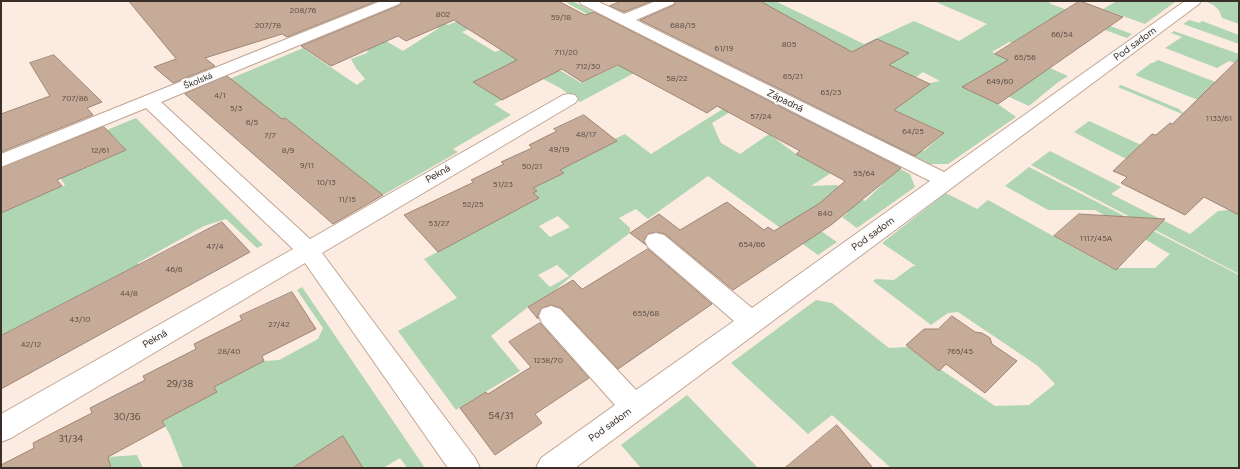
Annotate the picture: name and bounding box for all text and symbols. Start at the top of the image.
house number: 208/76 [290,6,316,16]
house number: 802 [436,10,450,20]
house number: 59/18 [551,13,571,23]
house number: 207/78 [255,21,281,31]
house number: 688/15 [670,21,696,31]
street label: Pod sadom [1111,25,1159,63]
house number: 66/54 [1051,30,1073,40]
house number: 805 [782,40,796,50]
house number: 61/19 [715,44,733,54]
house number: 711/20 [554,48,578,58]
house number: 65/56 [1014,53,1036,63]
house number: 712/30 [576,62,600,72]
street label: Školská [182,70,214,92]
house number: 65/21 [783,72,803,82]
house number: 58/22 [666,74,688,84]
house number: 649/60 [987,77,1013,87]
street label: Západná [765,87,805,115]
house number: 63/23 [821,88,841,98]
house number: 4/1 [214,91,226,101]
house number: 707/86 [62,94,88,104]
house number: 5/3 [230,104,242,114]
house number: 57/24 [750,112,772,122]
house number: 1133/61 [1206,114,1232,124]
house number: 6/5 [246,118,258,128]
house number: 64/25 [902,127,924,137]
house number: 48/17 [576,130,596,140]
house number: 7/7 [264,131,276,141]
house number: 49/19 [549,145,569,155]
house number: 12/61 [91,146,109,156]
house number: 8/9 [282,146,294,156]
house number: 9/11 [300,161,314,171]
street label: Pekná [423,162,453,186]
house number: 50/21 [522,162,542,172]
house number: 55/64 [853,169,875,179]
house number: 10/13 [316,178,336,188]
house number: 51/23 [493,180,513,190]
house number: 11/15 [338,195,356,205]
house number: 52/25 [462,200,484,210]
house number: 840 [817,209,833,219]
street label: Pod sadom [849,215,897,253]
house number: 53/27 [429,219,449,229]
house number: 1117/45A [1080,234,1112,244]
house number: 654/66 [739,240,765,250]
house number: 47/4 [206,242,224,252]
house number: 46/6 [165,265,183,275]
house number: 44/8 [120,289,138,299]
house number: 655/68 [633,309,659,319]
house number: 43/10 [70,315,90,325]
house number: 27/42 [268,320,290,330]
street label: Pekná [140,327,170,351]
house number: 42/12 [21,340,41,350]
house number: 28/40 [218,347,240,357]
house number: 765/45 [947,347,973,357]
house number: 1238/70 [533,356,563,366]
house number: 29/38 [167,378,193,390]
street label: Pod sadom [586,406,634,444]
house number: 54/31 [488,410,514,422]
house number: 30/36 [114,411,140,423]
house number: 31/34 [58,433,84,445]

